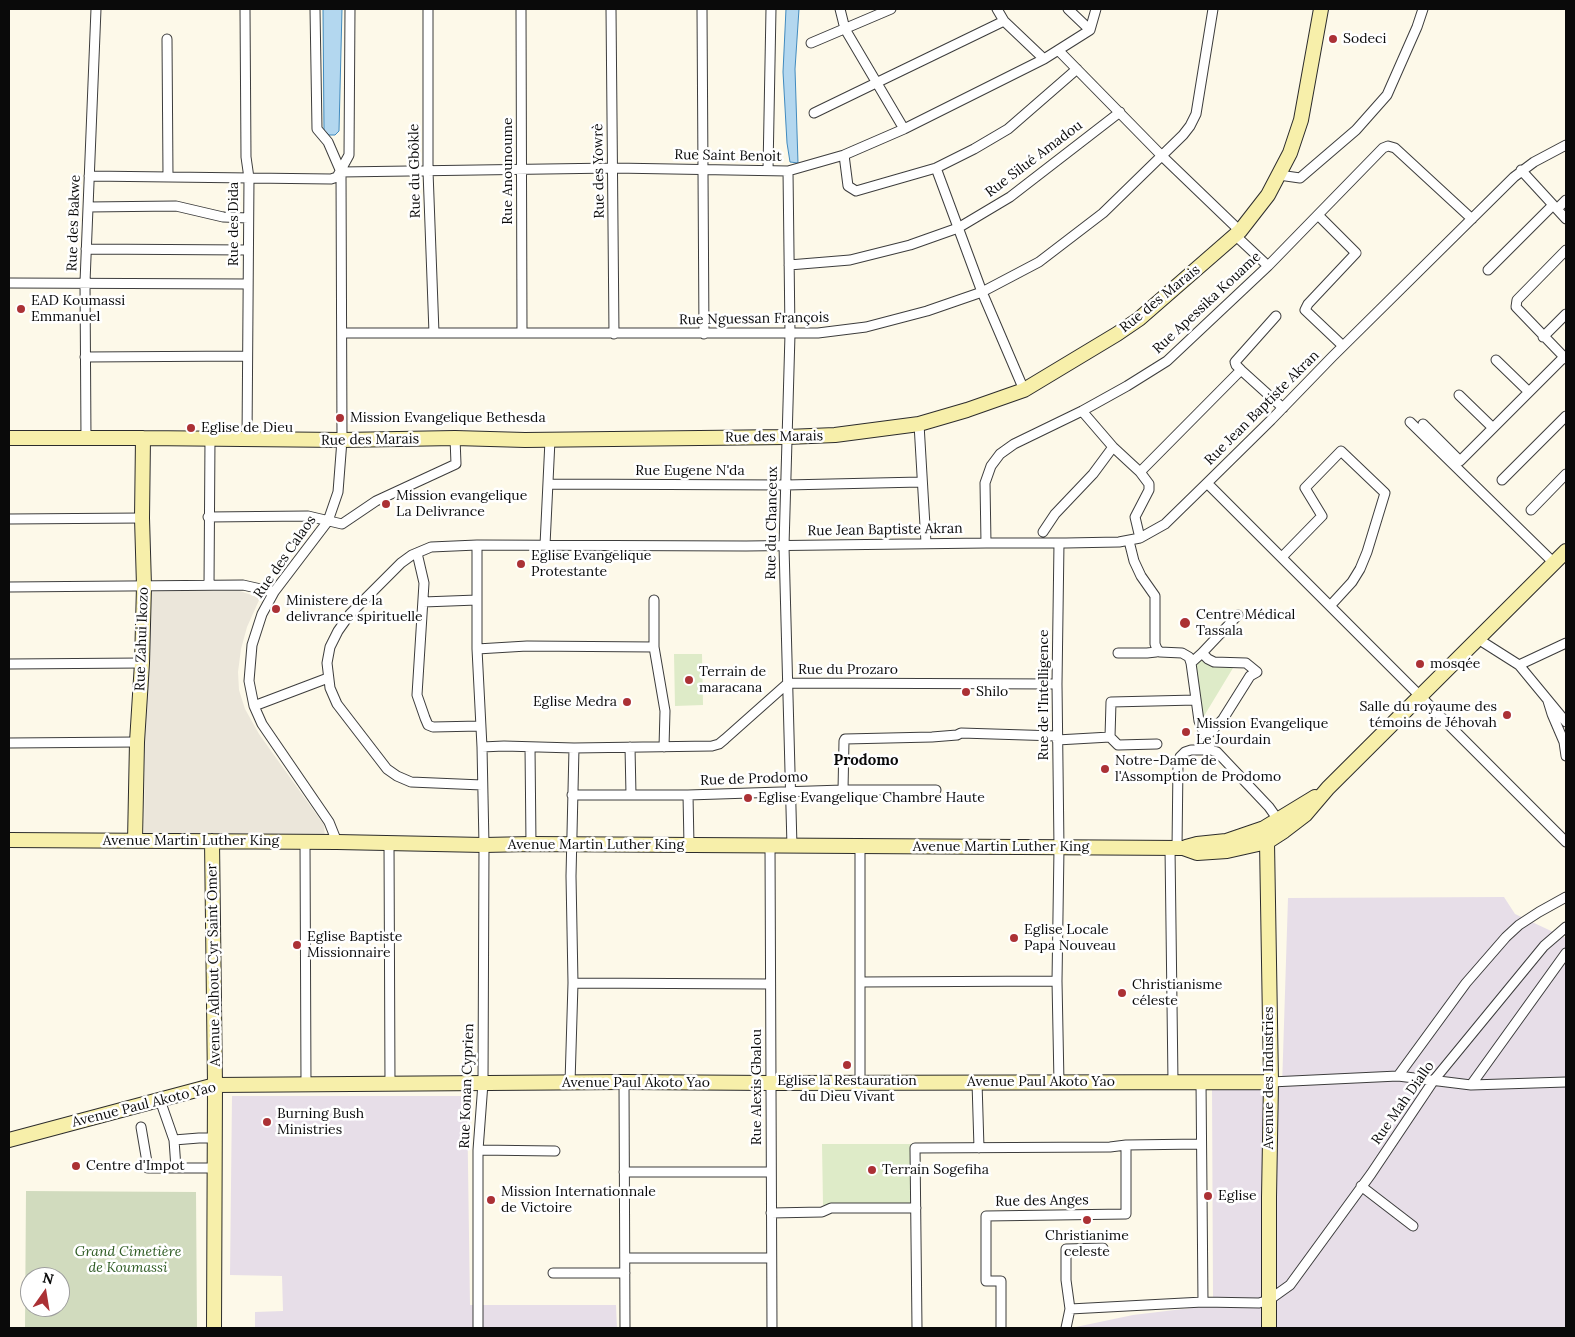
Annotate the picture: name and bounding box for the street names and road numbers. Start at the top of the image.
street label: Rue Anounoume [500,117,516,225]
street label: Rue Silué Amadou [982,117,1086,201]
street label: Rue du Gbôkle [406,123,424,219]
street label: Rue des Yowrè [590,123,608,219]
street label: Rue Saint Benoit [674,147,782,165]
street label: Rue des Bakwe [64,174,84,272]
street label: Rue des Dida [226,182,242,266]
street label: Rue Apessika Kouame [1149,249,1265,357]
street label: Rue des Marais [1117,262,1203,336]
street label: Rue Nguessan François [679,309,829,329]
street label: Rue Jean Baptiste Akran [1201,347,1323,469]
street label: Rue des Marais [725,428,823,446]
street label: Rue des Marais [321,431,419,449]
street label: Rue Eugene N'da [635,463,745,479]
street label: Rue du Chanceux [763,466,781,580]
street label: Rue des Calaos [250,512,320,602]
street label: Rue Jean Baptiste Akran [807,520,963,540]
street label: Rue Zahui Ikozo [132,587,152,691]
street label: Rue de l'Intelligence [1036,629,1052,761]
street label: Rue du Prozaro [798,662,898,678]
street label: Rue de Prodomo [700,769,808,789]
street label: Avenue Martin Luther King [103,833,279,849]
street label: Avenue Martin Luther King [508,837,684,853]
street label: Avenue Martin Luther King [913,839,1089,855]
street label: Avenue Adhout Cyr Saint Omer [204,863,224,1067]
street label: Avenue des Industries [1261,1006,1277,1150]
street label: Rue Konan Cyprien [456,1023,478,1149]
street label: Rue Alexis Gbalou [749,1029,765,1145]
street label: Rue Mah Diallo [1368,1058,1438,1148]
street label: Avenue Paul Akoto Yao [967,1074,1115,1090]
street label: Avenue Paul Akoto Yao [562,1075,710,1091]
street label: Avenue Paul Akoto Yao [70,1079,218,1131]
street label: Rue des Anges [995,1192,1089,1210]

